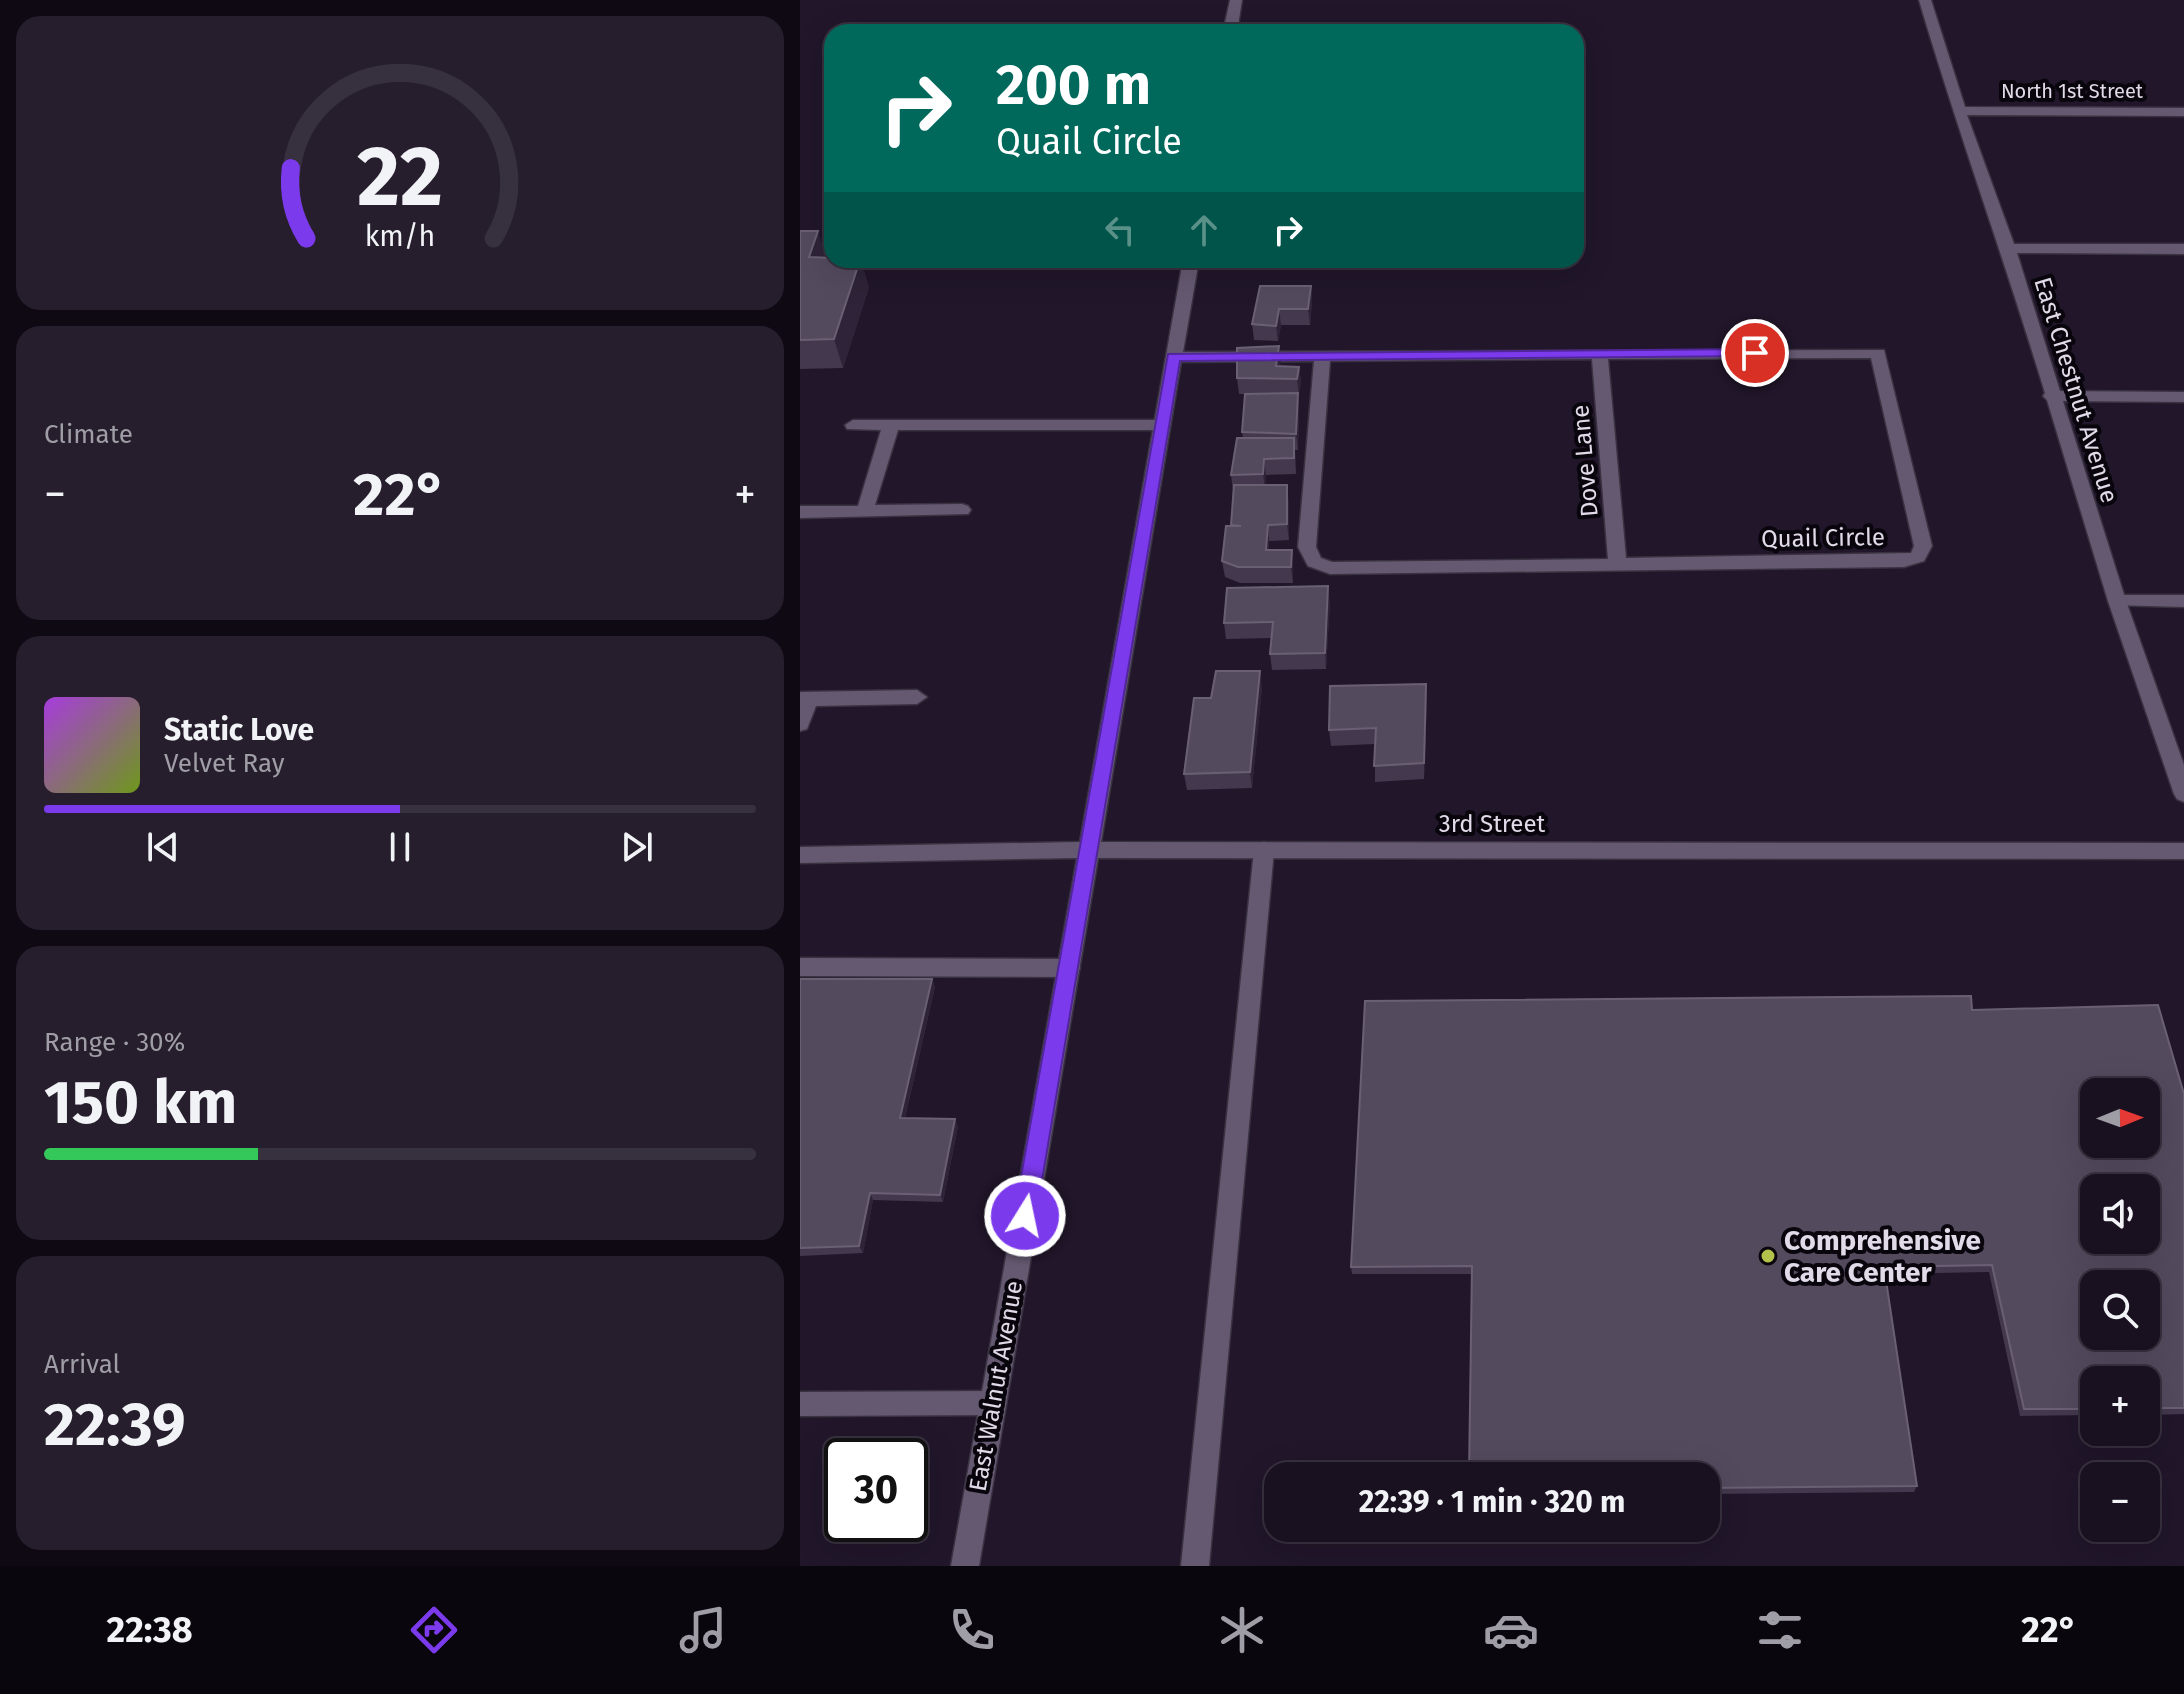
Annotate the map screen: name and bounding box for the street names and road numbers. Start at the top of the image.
street label: North 1st Street [2001,79,2144,103]
street label: East Chestnut Avenue [2028,274,2124,506]
street label: Dove Lane [1566,404,1604,518]
street label: Quail Circle [1761,523,1885,553]
street label: 3rd Street [1439,810,1546,838]
street label: East Walnut Avenue [964,1279,1028,1493]

